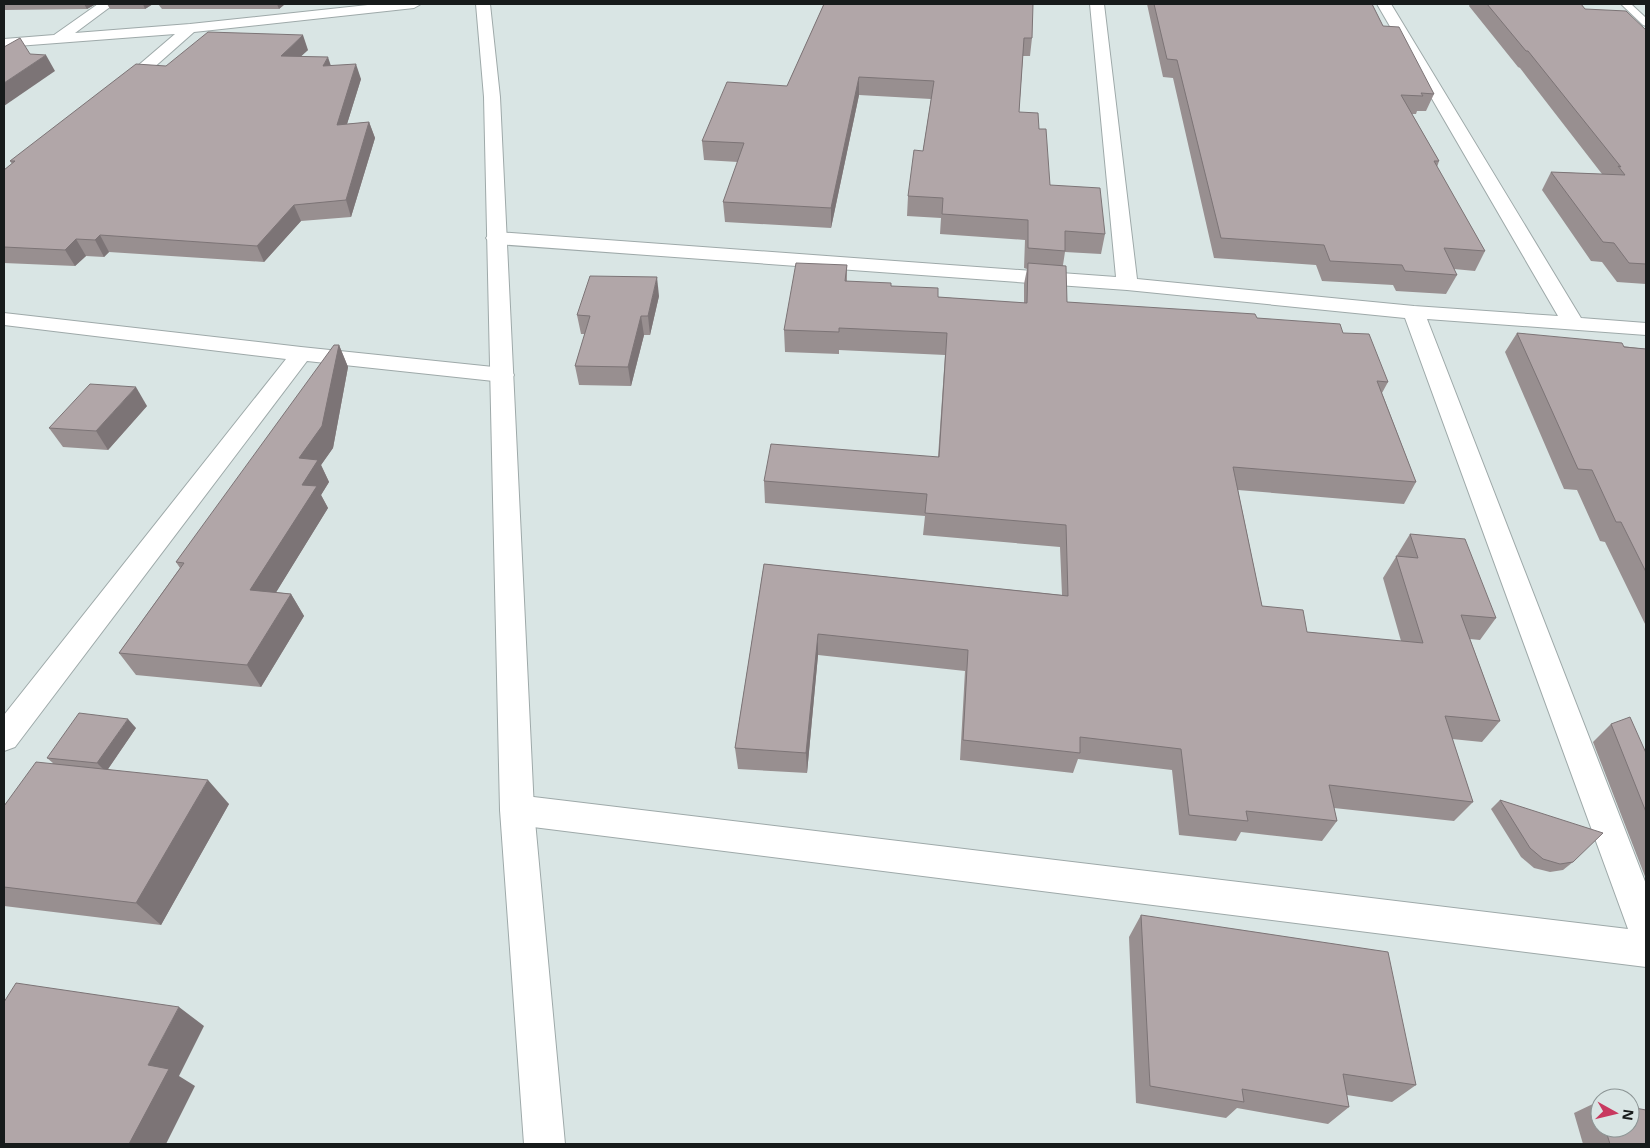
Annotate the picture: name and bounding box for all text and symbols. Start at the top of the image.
north arrow [1590,1088,1640,1138]
text: N [1618,1108,1639,1122]

